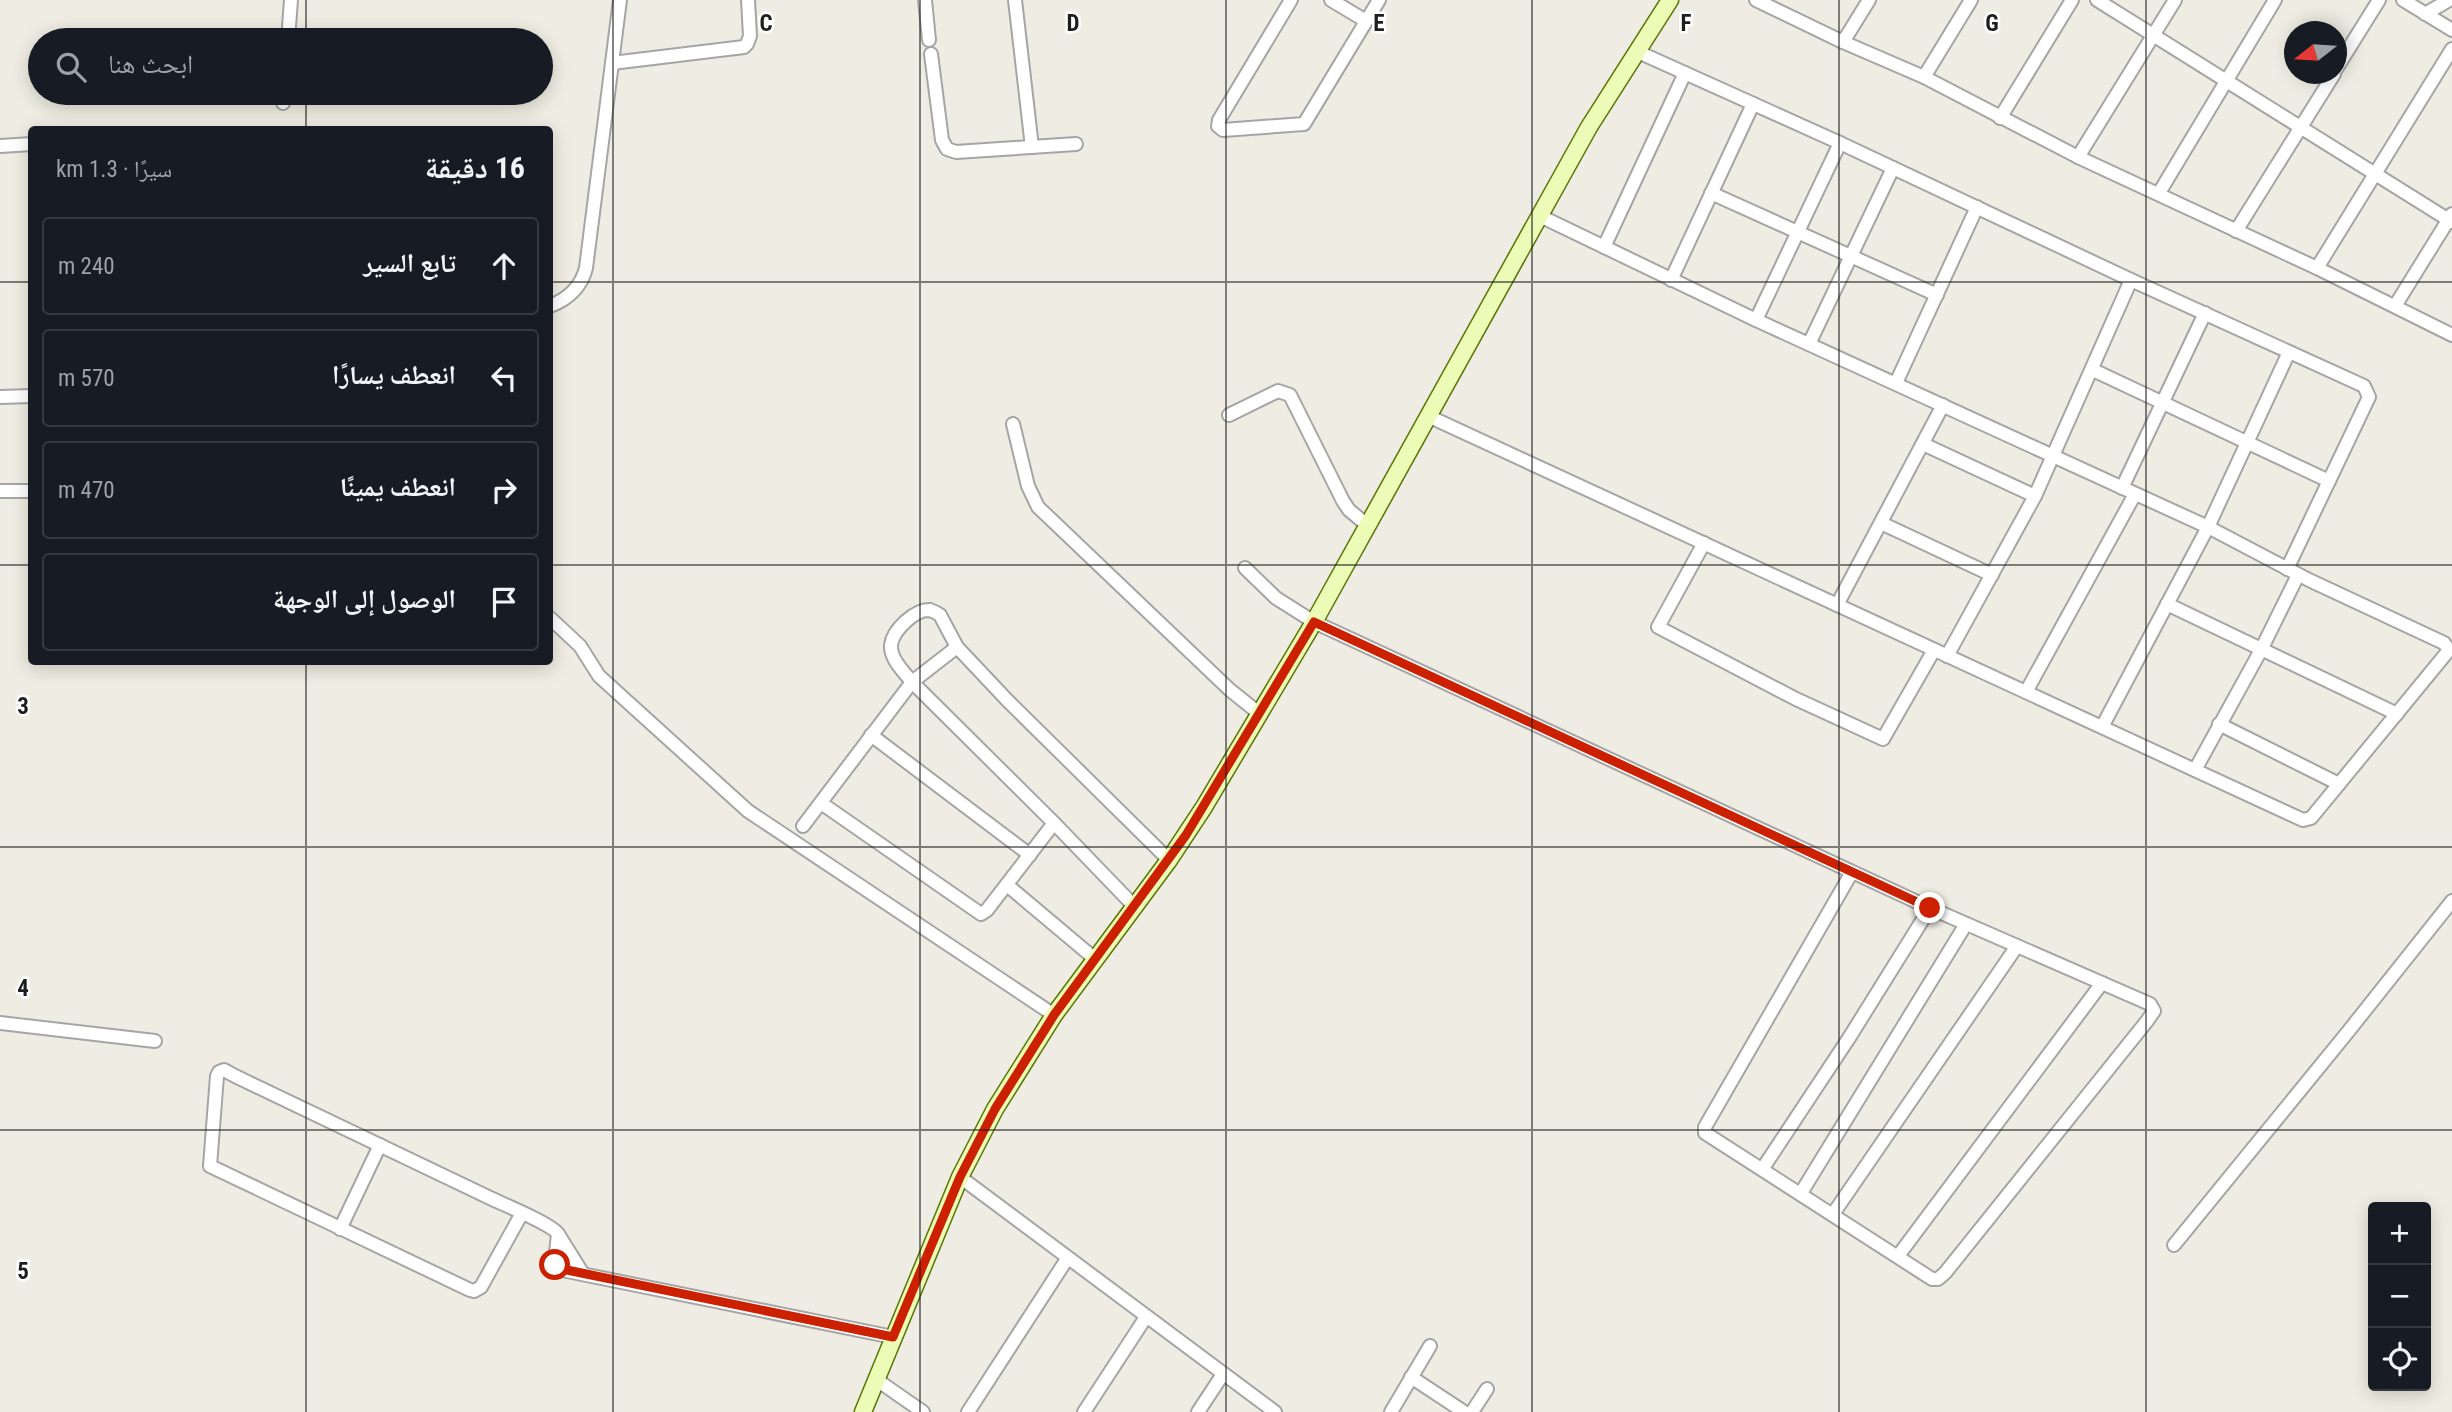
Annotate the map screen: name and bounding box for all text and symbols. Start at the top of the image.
text: C [759,10,773,37]
text: D [1067,10,1080,37]
text: E [1373,10,1385,37]
text: F [1681,10,1692,37]
text: G [1985,10,1999,37]
north arrow [2284,21,2347,84]
search box [28,28,553,105]
icon: search [52,48,90,86]
text: ابحث هنا [108,49,193,79]
text: 16 دقيقة [425,150,525,185]
text: سيرًا · 1.3 km [56,156,172,183]
icon: ahead [485,247,523,285]
text: تابع السير [363,248,456,278]
text: 240 m [58,253,115,280]
icon: left [485,359,523,397]
text: انعطف يسارًا [332,360,456,390]
text: 570 m [58,365,115,392]
icon: right [485,471,523,509]
text: انعطف يمينًا [340,472,456,502]
text: 470 m [58,477,115,504]
icon: arrive [485,583,523,621]
text: الوصول إلى الوجهة [273,584,456,614]
text: 3 [17,693,29,720]
route end [1914,892,1945,923]
text: 4 [17,975,29,1002]
map controls [2368,1202,2431,1391]
button: + [2368,1202,2431,1265]
route start [539,1249,570,1280]
text: 5 [17,1258,29,1285]
button: − [2368,1265,2431,1328]
button: locate [2368,1328,2431,1391]

